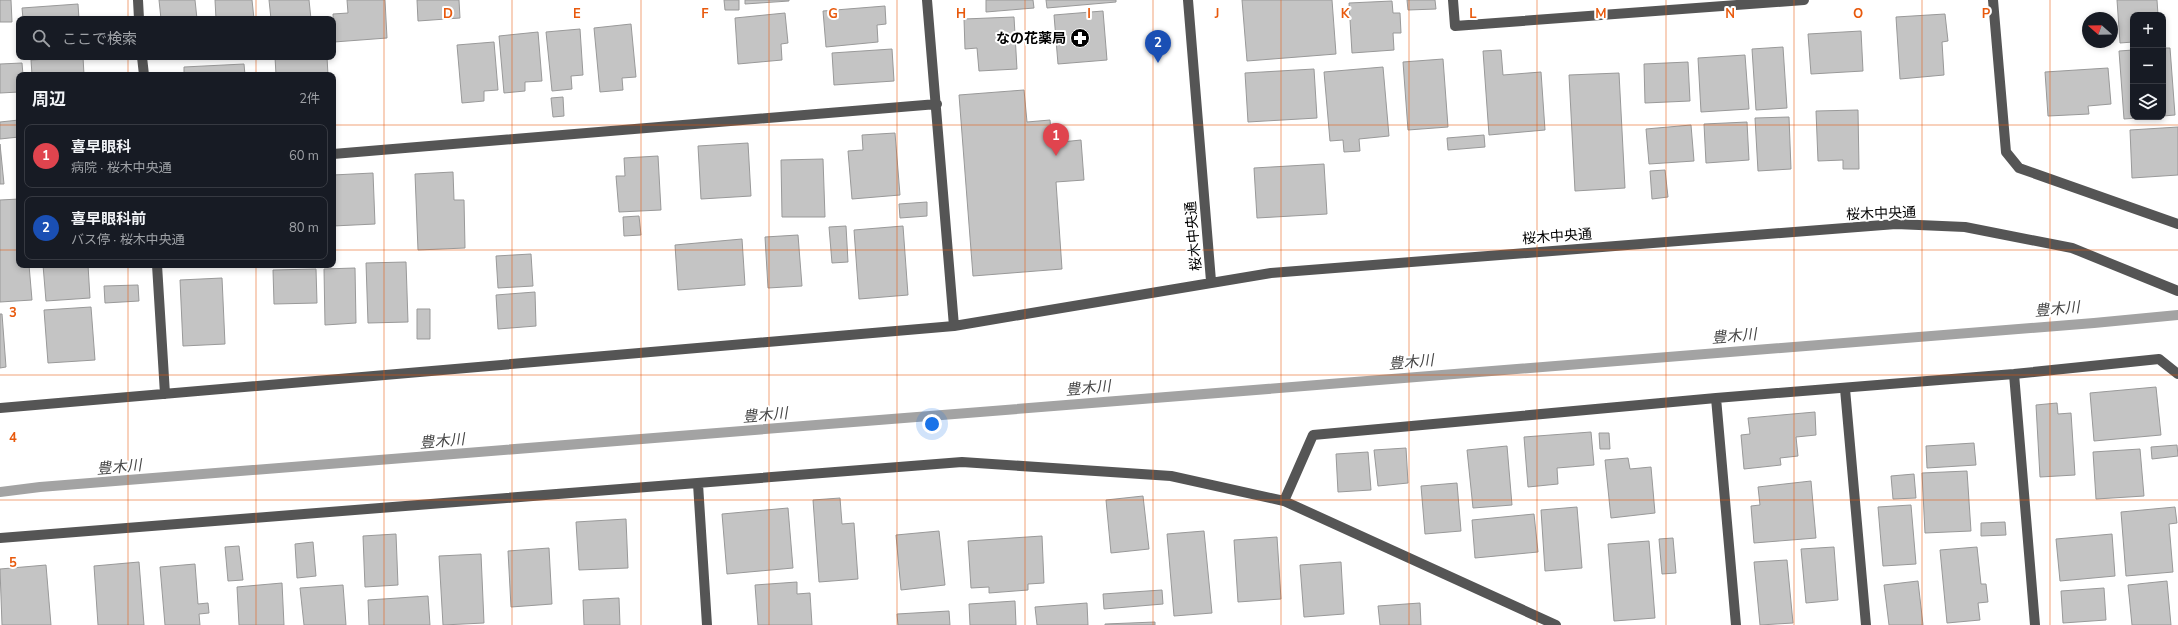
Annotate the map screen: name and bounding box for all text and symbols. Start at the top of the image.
text: D [443,5,453,23]
text: E [573,5,581,23]
text: F [701,5,709,23]
text: G [828,5,838,23]
text: H [956,5,966,23]
text: I [1087,5,1091,23]
text: J [1214,5,1219,23]
text: K [1341,5,1350,23]
text: L [1469,5,1477,23]
text: M [1595,5,1607,23]
text: N [1725,5,1735,23]
text: O [1853,5,1863,23]
text: P [1982,5,1991,23]
north arrow [2082,12,2118,48]
map controls [2130,12,2166,120]
button: + [2130,12,2166,48]
search box [16,16,336,60]
icon: search [30,27,52,49]
pharmacy icon: なの花薬局 [1069,27,1091,49]
text: ここで検索 [62,29,137,49]
place label: なの花薬局 [996,29,1066,48]
pin: 2 [1145,30,1171,63]
button: − [2130,48,2166,84]
button: layers [2130,84,2166,120]
text: 周辺 [32,88,66,111]
text: 2件 [299,90,320,108]
pin: 1 [1043,123,1069,156]
text: 喜早眼科 [71,137,131,157]
text: 1 [42,147,50,165]
text: 60 m [289,147,319,165]
text: 病院 · 桜木中央通 [71,159,172,177]
street label: 桜木中央通 [1181,200,1206,272]
street label: 桜木中央通 [1846,203,1916,224]
text: 喜早眼科前 [71,209,146,229]
text: 2 [42,219,50,237]
text: 80 m [289,219,319,237]
street label: 桜木中央通 [1521,225,1593,248]
text: バス停 · 桜木中央通 [71,231,185,249]
water label: 豊木川 [2034,297,2082,321]
text: 3 [9,304,17,322]
water label: 豊木川 [1711,324,1759,348]
water label: 豊木川 [1388,350,1436,374]
water label: 豊木川 [1065,376,1113,400]
water label: 豊木川 [742,403,790,427]
your location [922,414,942,434]
text: 4 [9,429,17,447]
water label: 豊木川 [419,429,467,453]
water label: 豊木川 [96,455,144,479]
text: 5 [9,554,17,572]

